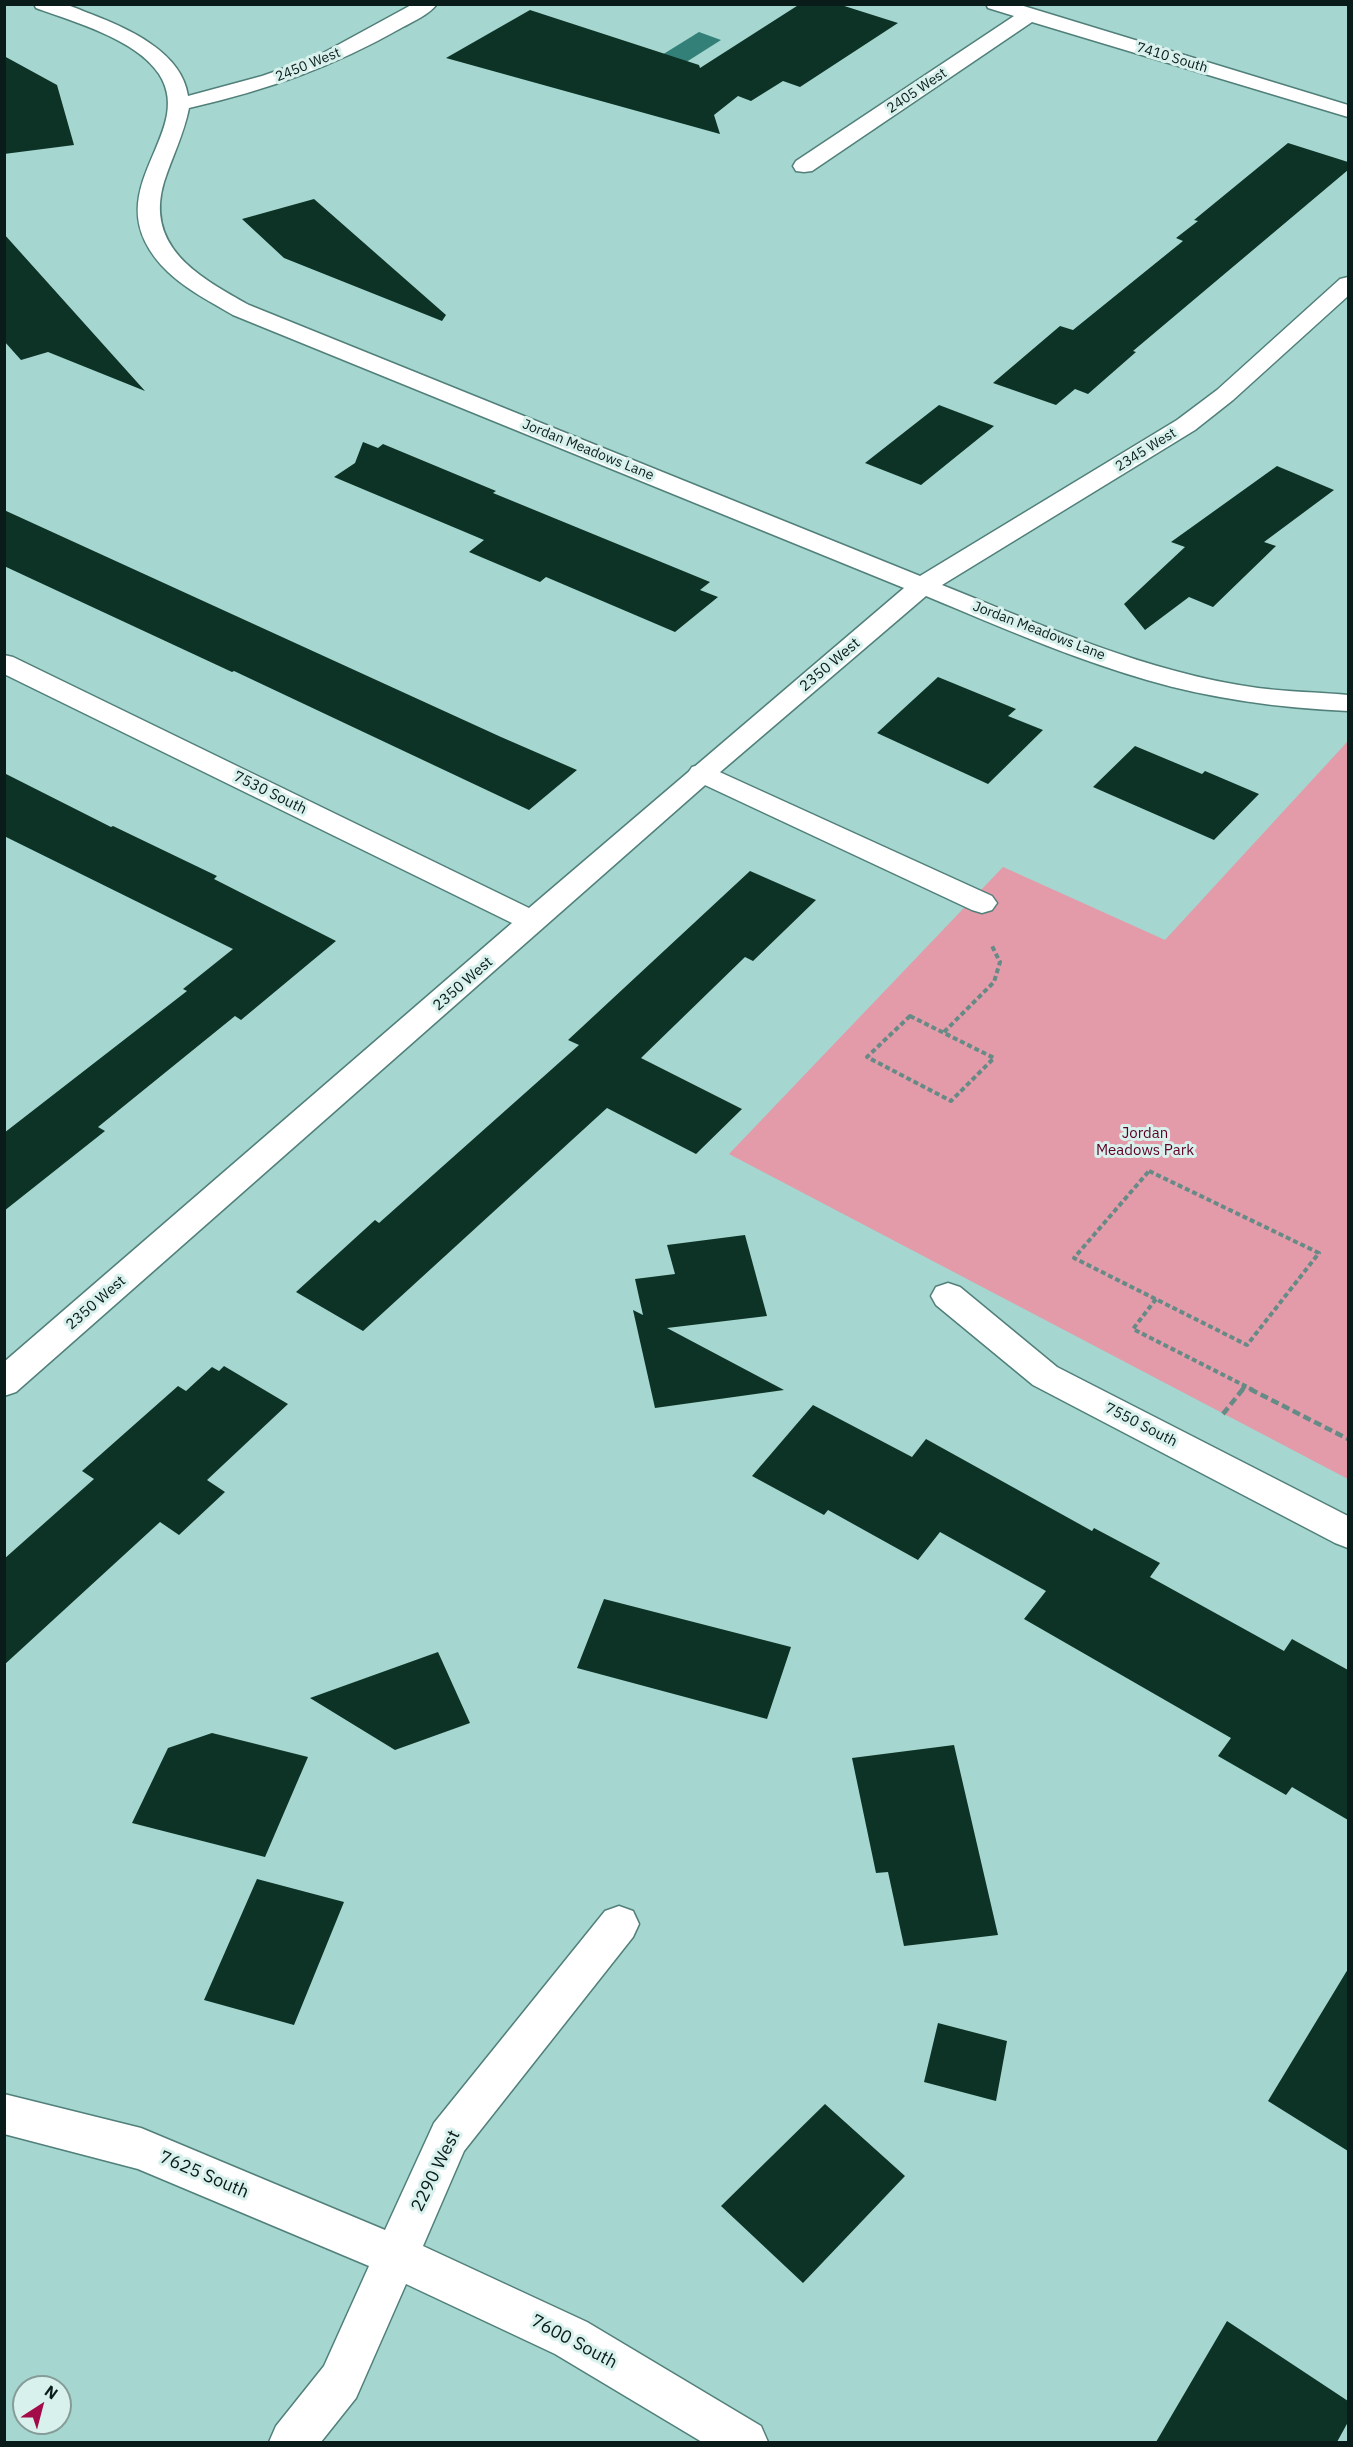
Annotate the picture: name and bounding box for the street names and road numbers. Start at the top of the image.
street label: 7410 South [1134,39,1210,77]
street label: 2450 West [273,44,343,86]
street label: 2405 West [884,65,950,117]
street label: Jordan Meadows Lane [520,416,656,484]
street label: 2345 West [1113,425,1179,475]
street label: Jordan Meadows Lane [971,598,1107,664]
street label: 2350 West [796,635,864,695]
street label: 7530 South [231,768,309,818]
street label: 2350 West [429,953,497,1015]
street label: 2350 West [62,1272,130,1334]
street label: 7550 South [1102,1399,1180,1451]
street label: 2290 West [407,2127,465,2215]
street label: 7625 South [156,2147,252,2203]
street label: 7600 South [527,2310,621,2374]

